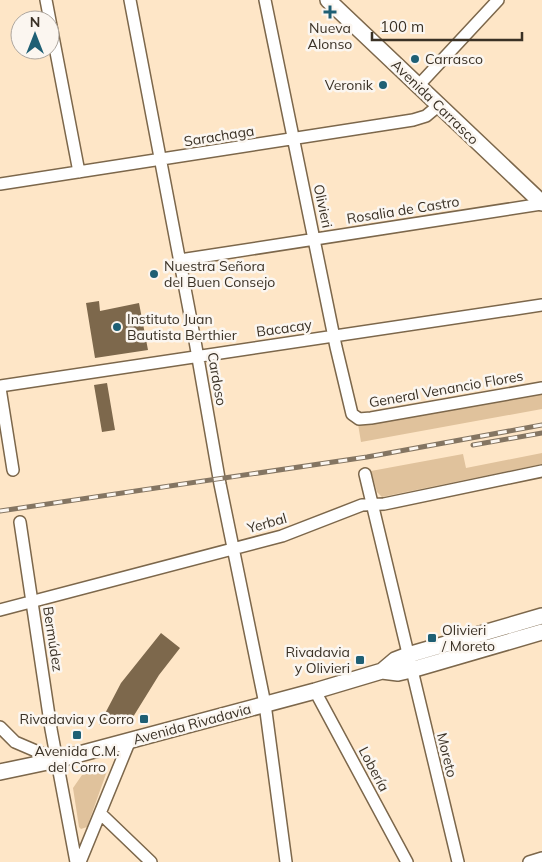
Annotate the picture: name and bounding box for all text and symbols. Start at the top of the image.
marker: Nueva Alonso [324,6,336,18]
north arrow [10,10,60,60]
scale bar [372,10,522,42]
text: N [30,13,40,31]
text: 100 m [380,17,424,36]
place label: Nueva Alonso [308,19,352,53]
place label: Carrasco [425,50,483,68]
marker: Carrasco [409,53,421,65]
street label: Avenida Carrasco [387,56,483,148]
place label: Veronik [325,76,374,94]
marker: Veronik [377,79,389,91]
street label: Sarachaga [183,122,255,150]
street label: Olivieri [310,182,336,230]
street label: Rosalia de Castro [345,192,461,228]
place label: Nuestra Señora del Buen Consejo [164,257,275,291]
marker: Nuestra Señora del Buen Consejo [148,268,160,280]
place label: Instituto Juan Bautista Berthier [127,310,238,344]
street label: Bacacay [255,315,313,341]
marker: Instituto Juan Bautista Berthier [111,321,123,333]
street label: Cardoso [203,351,231,407]
street label: General Venancio Flores [368,367,524,411]
street label: Yerbal [244,509,289,537]
street label: Bermúdez [39,605,67,673]
place label: Olivieri / Moreto [441,621,495,655]
marker: Olivieri / Moreto [426,632,438,644]
place label: Rivadavia y Olivieri [285,643,350,677]
marker: Rivadavia y Olivieri [354,654,366,666]
street label: Avenida Rivadavia [131,700,253,748]
place label: Rivadavia y Corro [20,710,134,728]
marker: Rivadavia y Corro [138,713,150,725]
marker: Avenida C.M. del Corro [71,729,83,741]
street label: Moreto [433,731,461,779]
place label: Avenida C.M. del Corro [35,742,119,776]
street label: Lobería [355,743,393,795]

